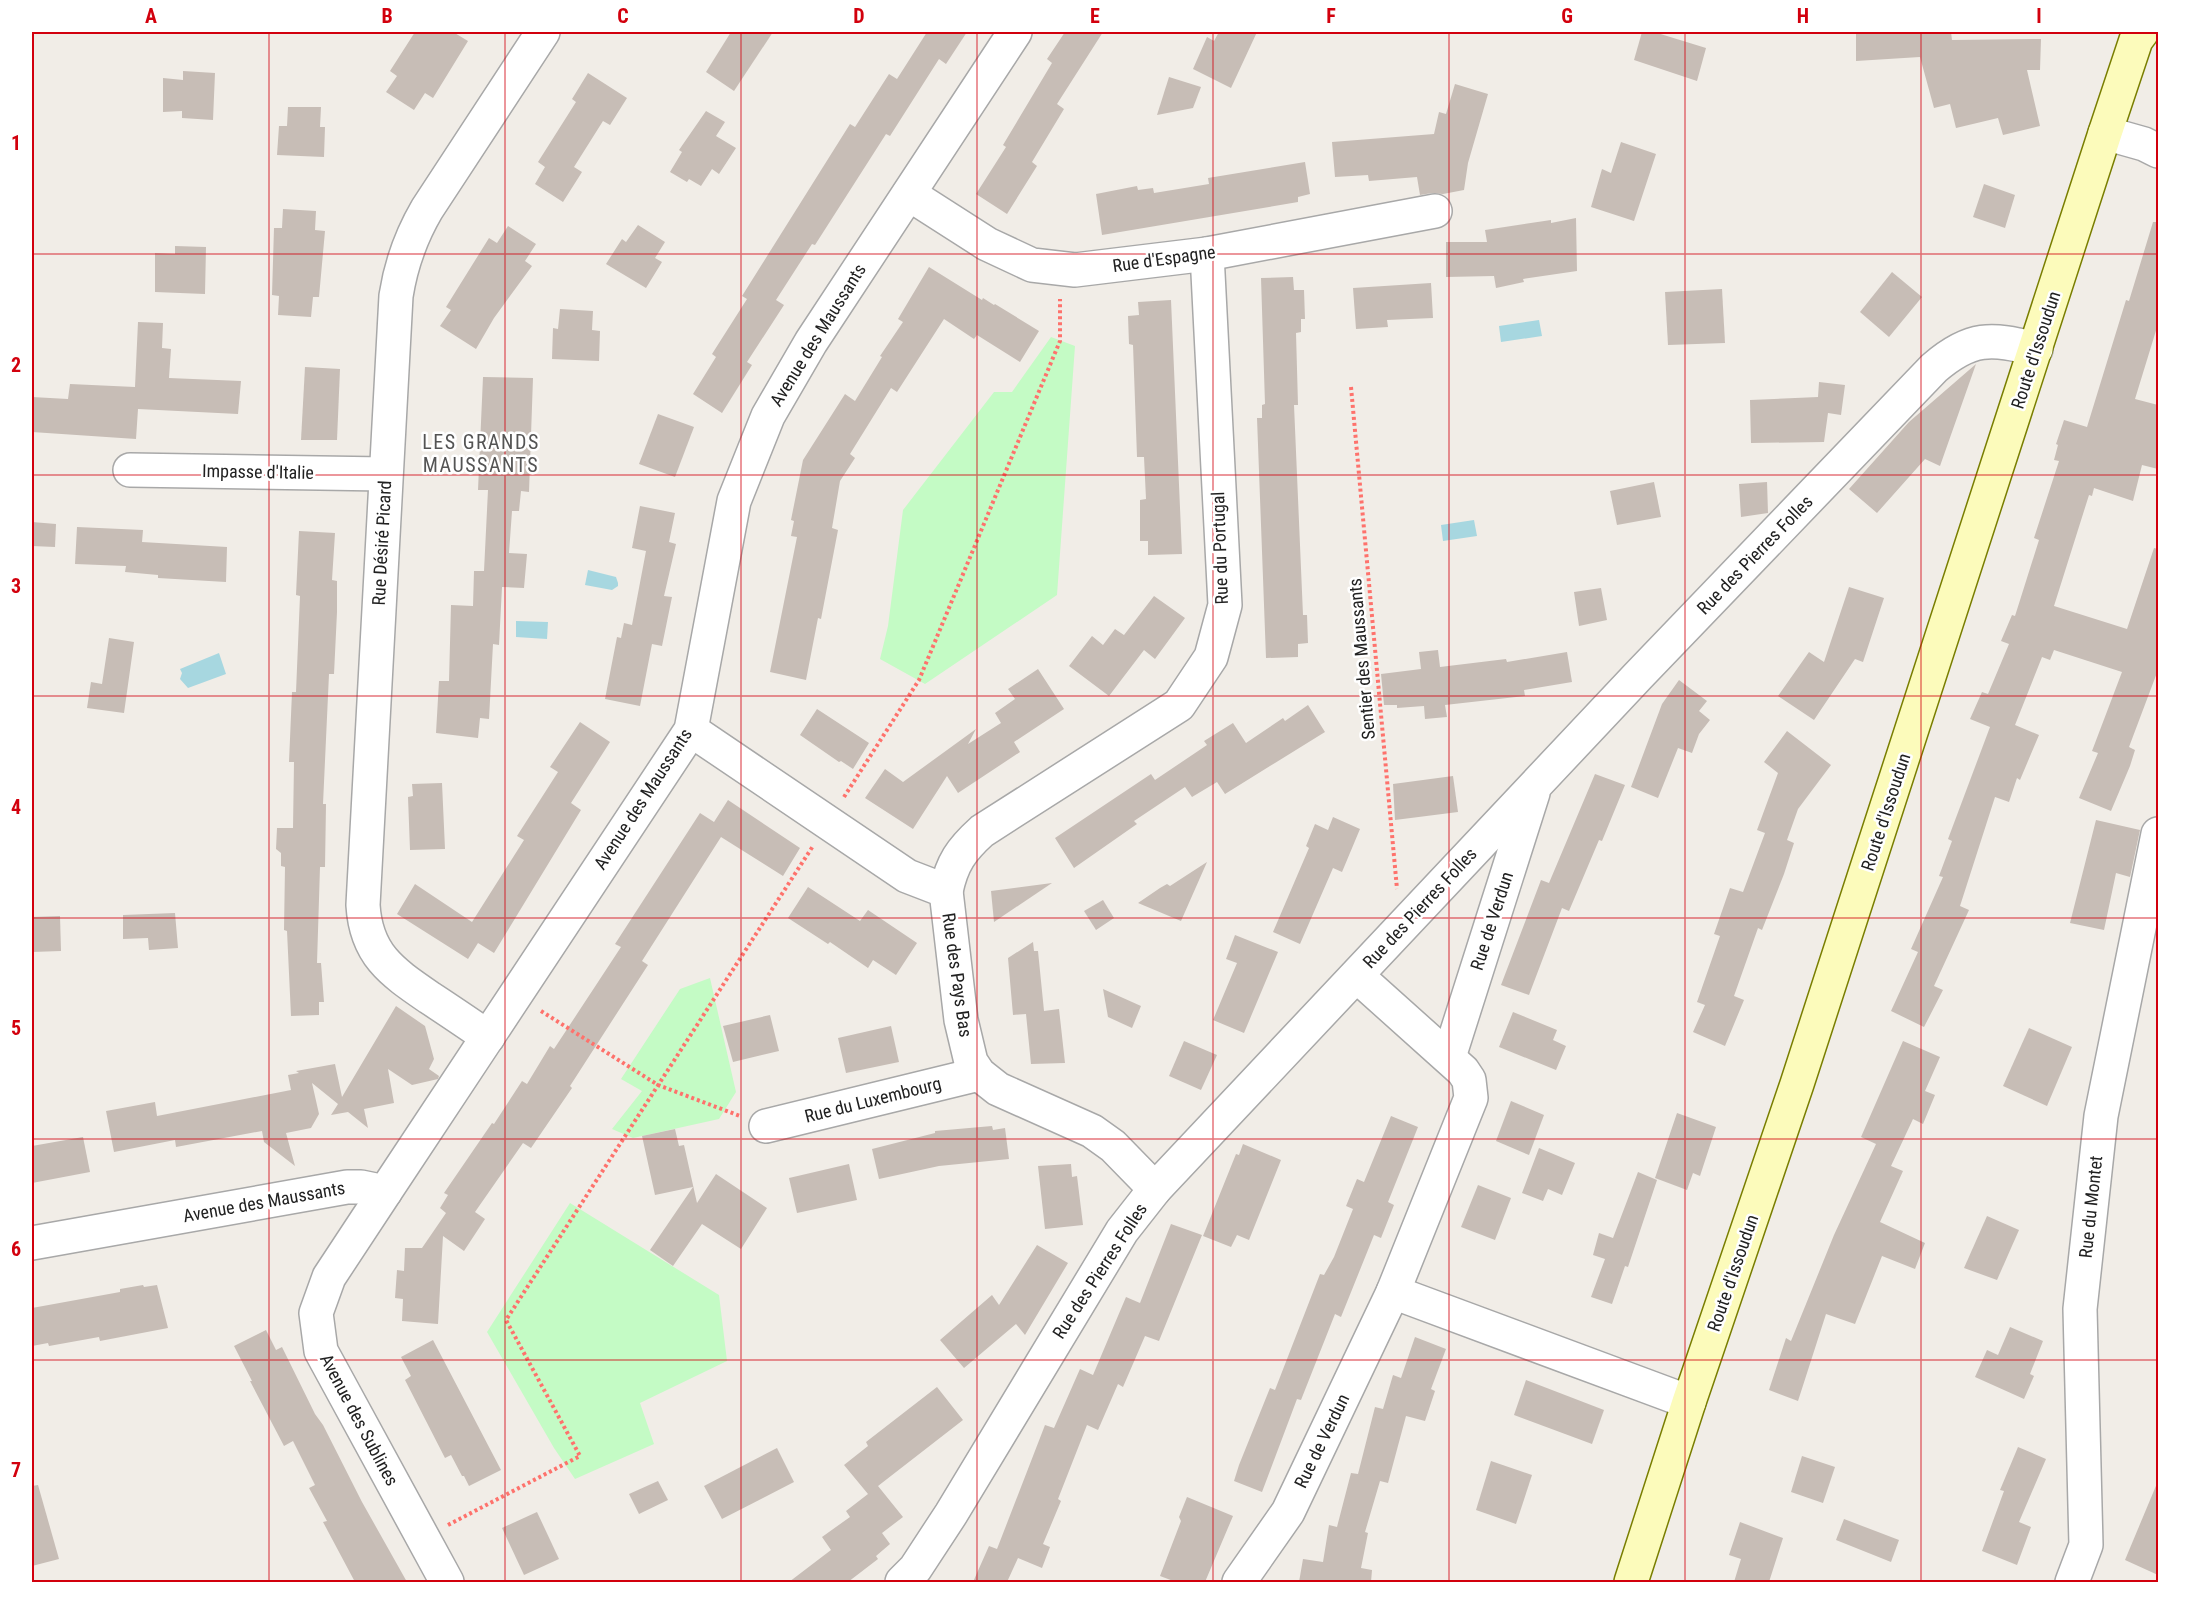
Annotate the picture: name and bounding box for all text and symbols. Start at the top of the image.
text: A [145,4,157,28]
text: B [381,4,393,28]
text: C [617,4,629,28]
text: D [853,4,865,28]
text: E [1090,4,1100,28]
text: F [1326,4,1336,28]
text: G [1561,4,1573,28]
text: H [1797,4,1809,28]
text: I [2036,4,2042,28]
text: 1 [11,131,21,155]
street label: Rue d'Espagne [1111,241,1217,276]
street label: Avenue des Maussants [765,260,870,410]
street label: Route d'Issoudun [2007,288,2064,411]
text: 2 [11,353,21,377]
district label: LES GRANDS MAUSSANTS [422,430,540,477]
street label: Impasse d'Italie [202,460,314,483]
street label: Rue Désiré Picard [368,480,395,606]
street label: Rue du Portugal [1207,491,1232,605]
street label: Rue des Pierres Folles [1693,491,1817,618]
text: 3 [11,574,21,598]
street label: Sentier des Maussants [1344,577,1379,741]
street label: Avenue des Maussants [589,724,696,873]
street label: Route d'Issoudun [1857,750,1914,873]
text: 4 [11,795,21,819]
street label: Rue des Pierres Folles [1358,843,1481,972]
street label: Rue de Verdun [1466,869,1517,973]
street label: Rue des Pays Bas [938,911,977,1038]
text: 5 [11,1016,21,1040]
street label: Rue du Luxembourg [802,1072,943,1127]
street label: Rue du Montet [2075,1155,2106,1259]
street label: Avenue des Maussants [181,1177,346,1226]
street label: Rue des Pierres Folles [1048,1199,1151,1342]
street label: Route d'Issoudun [1703,1212,1762,1334]
text: 6 [11,1237,21,1261]
street label: Avenue des Sublines [316,1350,403,1489]
street label: Rue de Verdun [1290,1390,1353,1491]
text: 7 [11,1458,21,1482]

